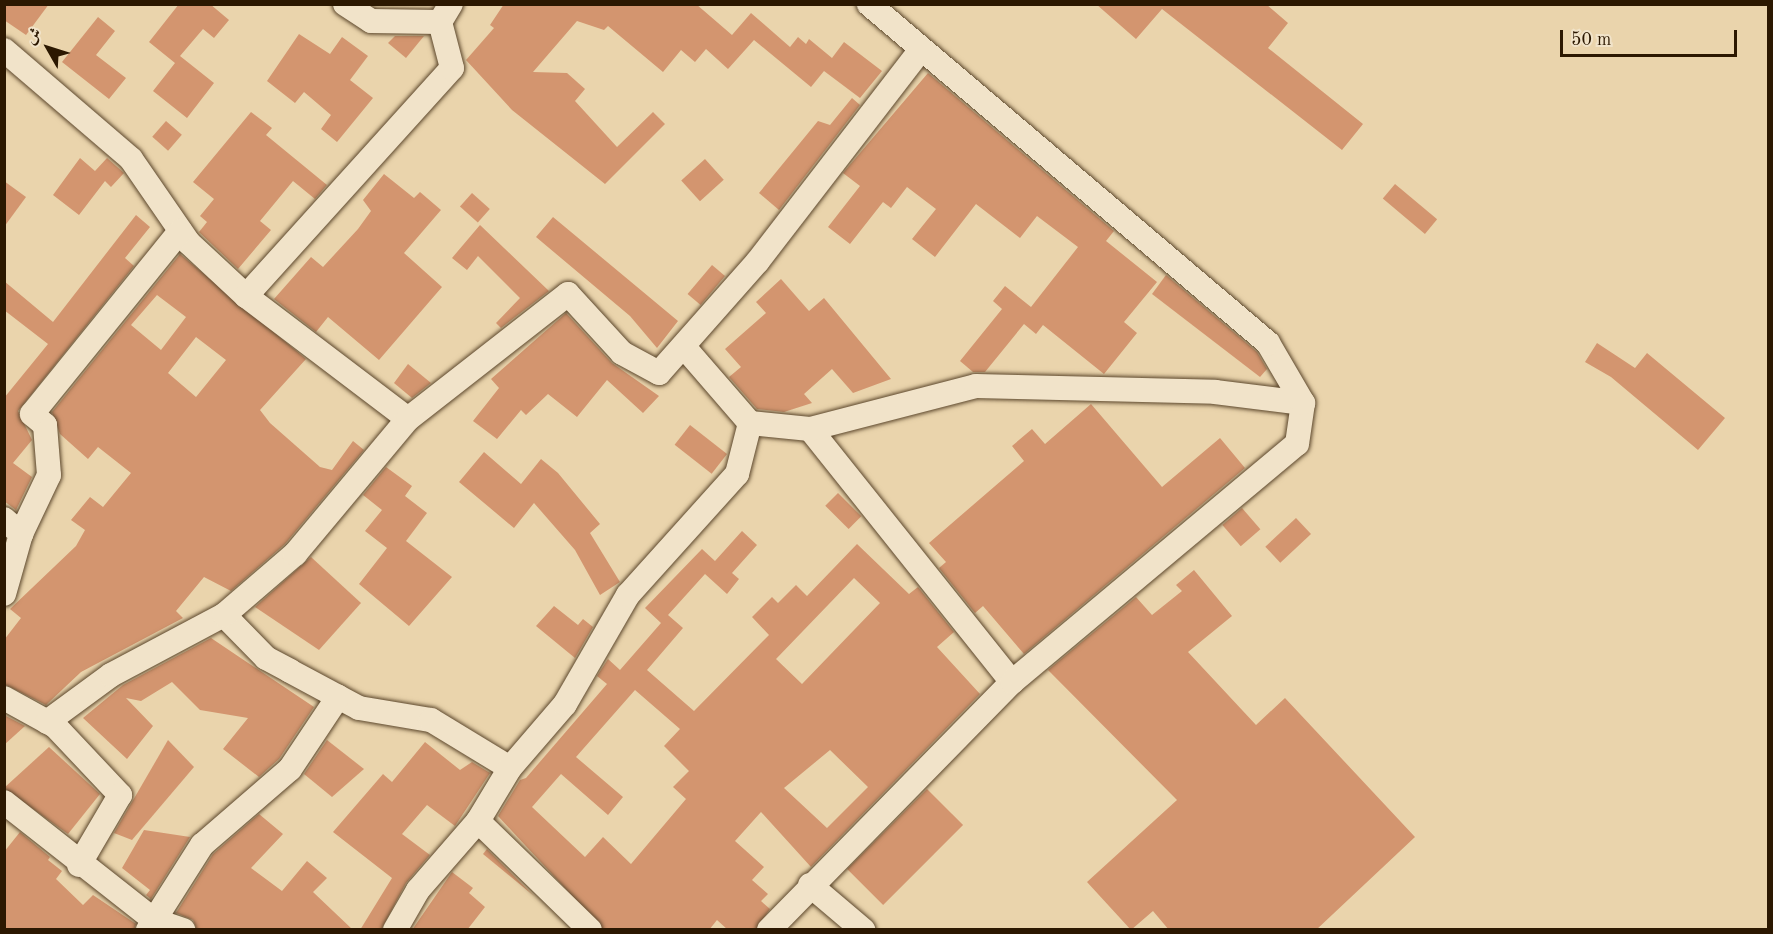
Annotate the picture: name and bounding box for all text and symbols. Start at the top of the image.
north arrow [18,18,78,78]
scale bar [1563,18,1740,56]
text: ش [23,25,45,48]
text: 50 m [1571,31,1611,49]

